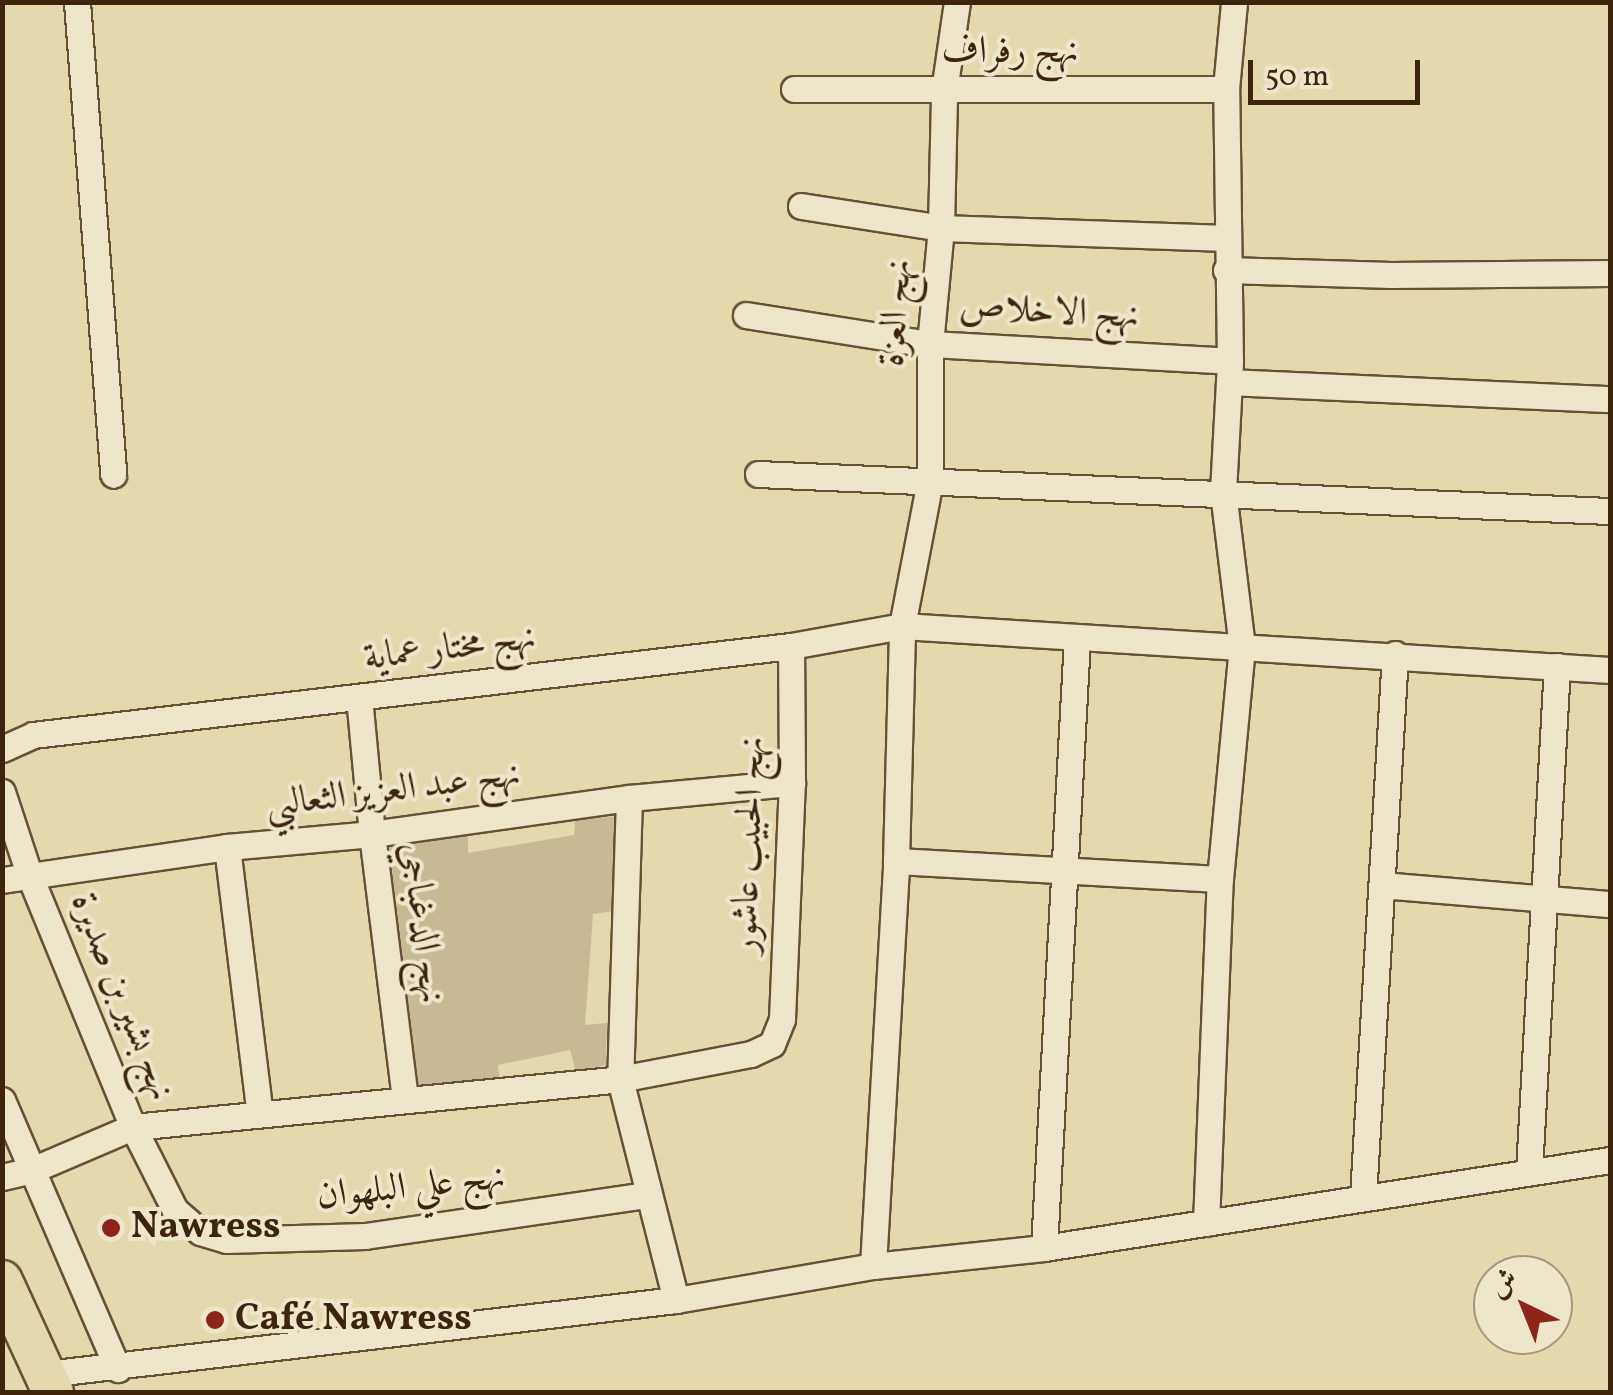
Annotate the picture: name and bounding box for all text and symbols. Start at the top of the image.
street label: نهج رفراف [941,30,1079,76]
scale bar [1253,40,1426,102]
text: 50 m [1265,56,1329,98]
street label: نهج العزة [870,258,924,368]
street label: نهج الاخلاص [958,286,1140,340]
street label: نهج مختار عماية [361,616,539,682]
street label: نهج الحبيب عاشور [723,736,777,954]
street label: نهج عبد العزيز الثعالبي [263,753,523,829]
street label: نهج الدغباجي [389,840,453,1006]
street label: نهج بشير بن صديرة [59,886,183,1108]
street label: نهج علي البلهوان [314,1155,508,1221]
place label: Nawress [131,1205,281,1251]
marker: Nawress [100,1217,122,1239]
north arrow [1473,1255,1573,1355]
text: ش [1480,1260,1527,1308]
place label: Café Nawress [235,1297,472,1343]
marker: Café Nawress [204,1309,226,1331]

